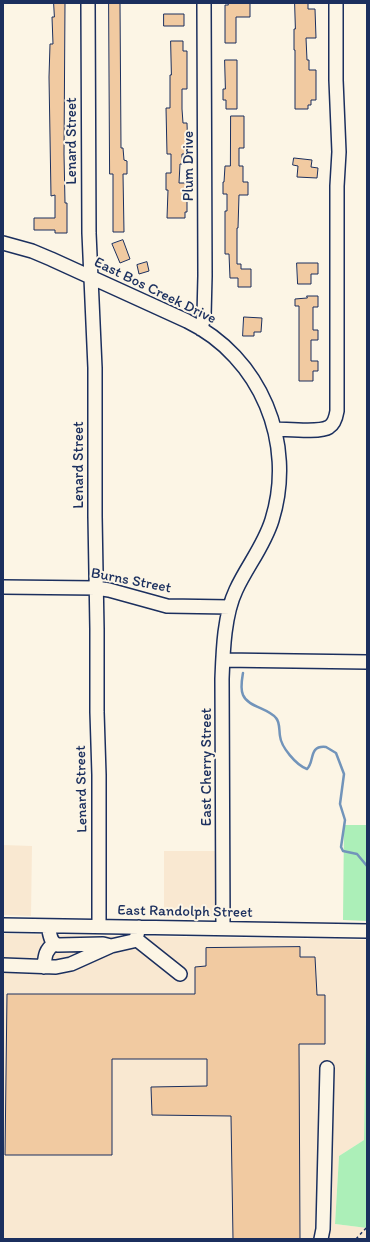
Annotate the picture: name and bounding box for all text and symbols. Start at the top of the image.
street label: Lenard Street [63,97,81,185]
street label: Plum Drive [180,131,198,201]
street label: East Bos Creek Drive [91,254,219,328]
street label: Lenard Street [70,421,88,509]
street label: Burns Street [89,564,173,598]
street label: East Cherry Street [198,708,216,826]
street label: Lenard Street [72,745,92,833]
street label: East Randolph Street [117,902,253,922]

